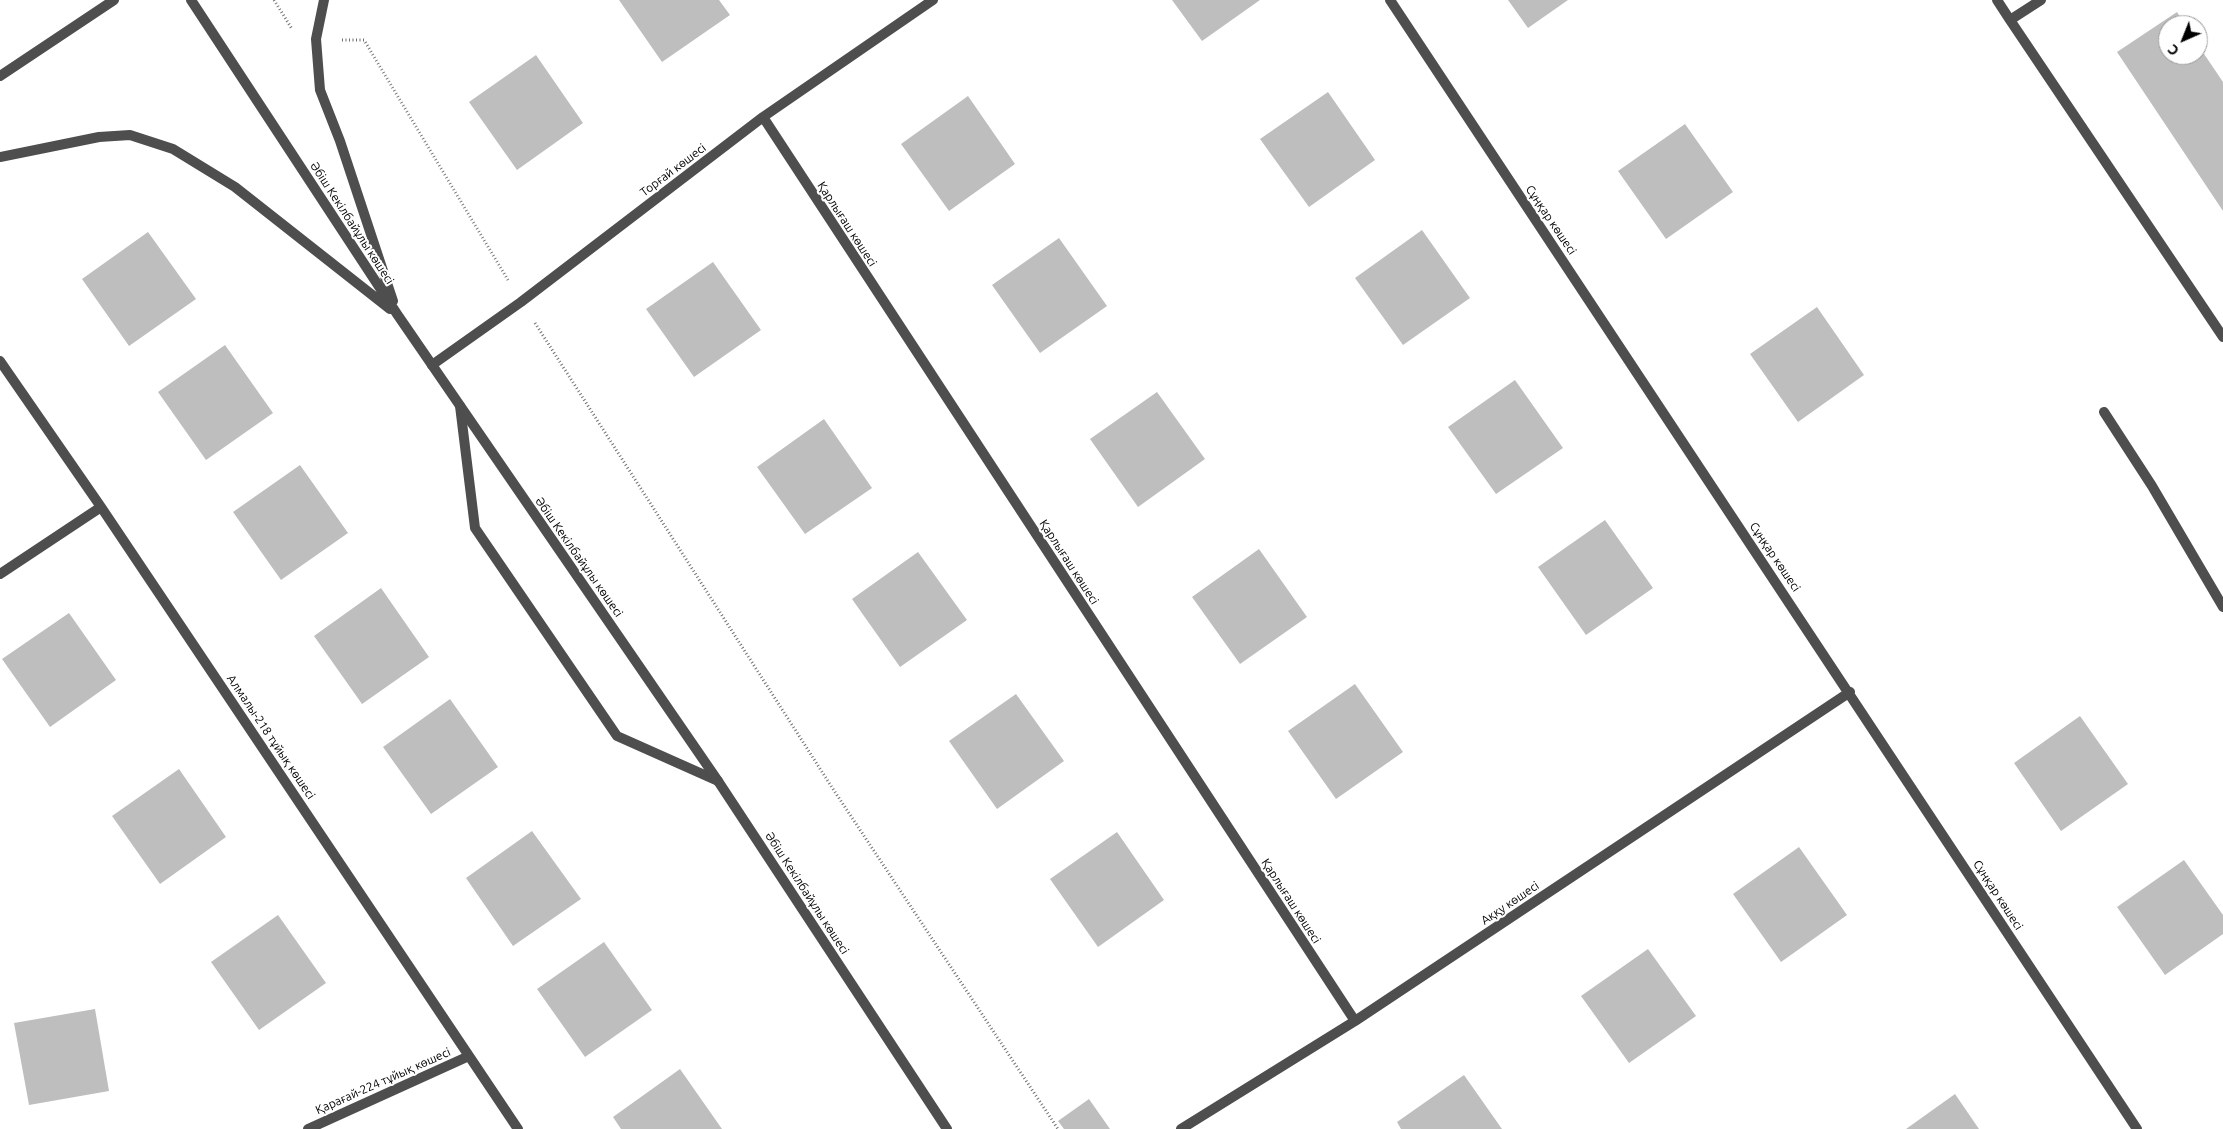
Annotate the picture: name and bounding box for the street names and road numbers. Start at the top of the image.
street label: Торғай көшесі [637,141,709,199]
street label: Әбіш Кекілбайұлы көшесі [307,159,397,287]
street label: Қарлығаш көшесі [814,179,880,269]
street label: Сұңқар көшесі [1523,183,1579,257]
street label: Әбіш Кекілбайұлы көшесі [532,494,626,620]
street label: Қарлығаш көшесі [1036,517,1102,607]
street label: Сұңқар көшесі [1747,520,1803,594]
street label: Алмалы-218 тұйық көшесі [224,672,318,802]
street label: Әбіш Кекілбайұлы көшесі [762,829,852,957]
street label: Қарлығаш көшесі [1258,856,1324,946]
street label: Сұңқар көшесі [1970,857,2026,933]
street label: Аққу көшесі [1478,878,1542,928]
street label: Қарағай-224 тұйық көшесі [313,1045,453,1117]

